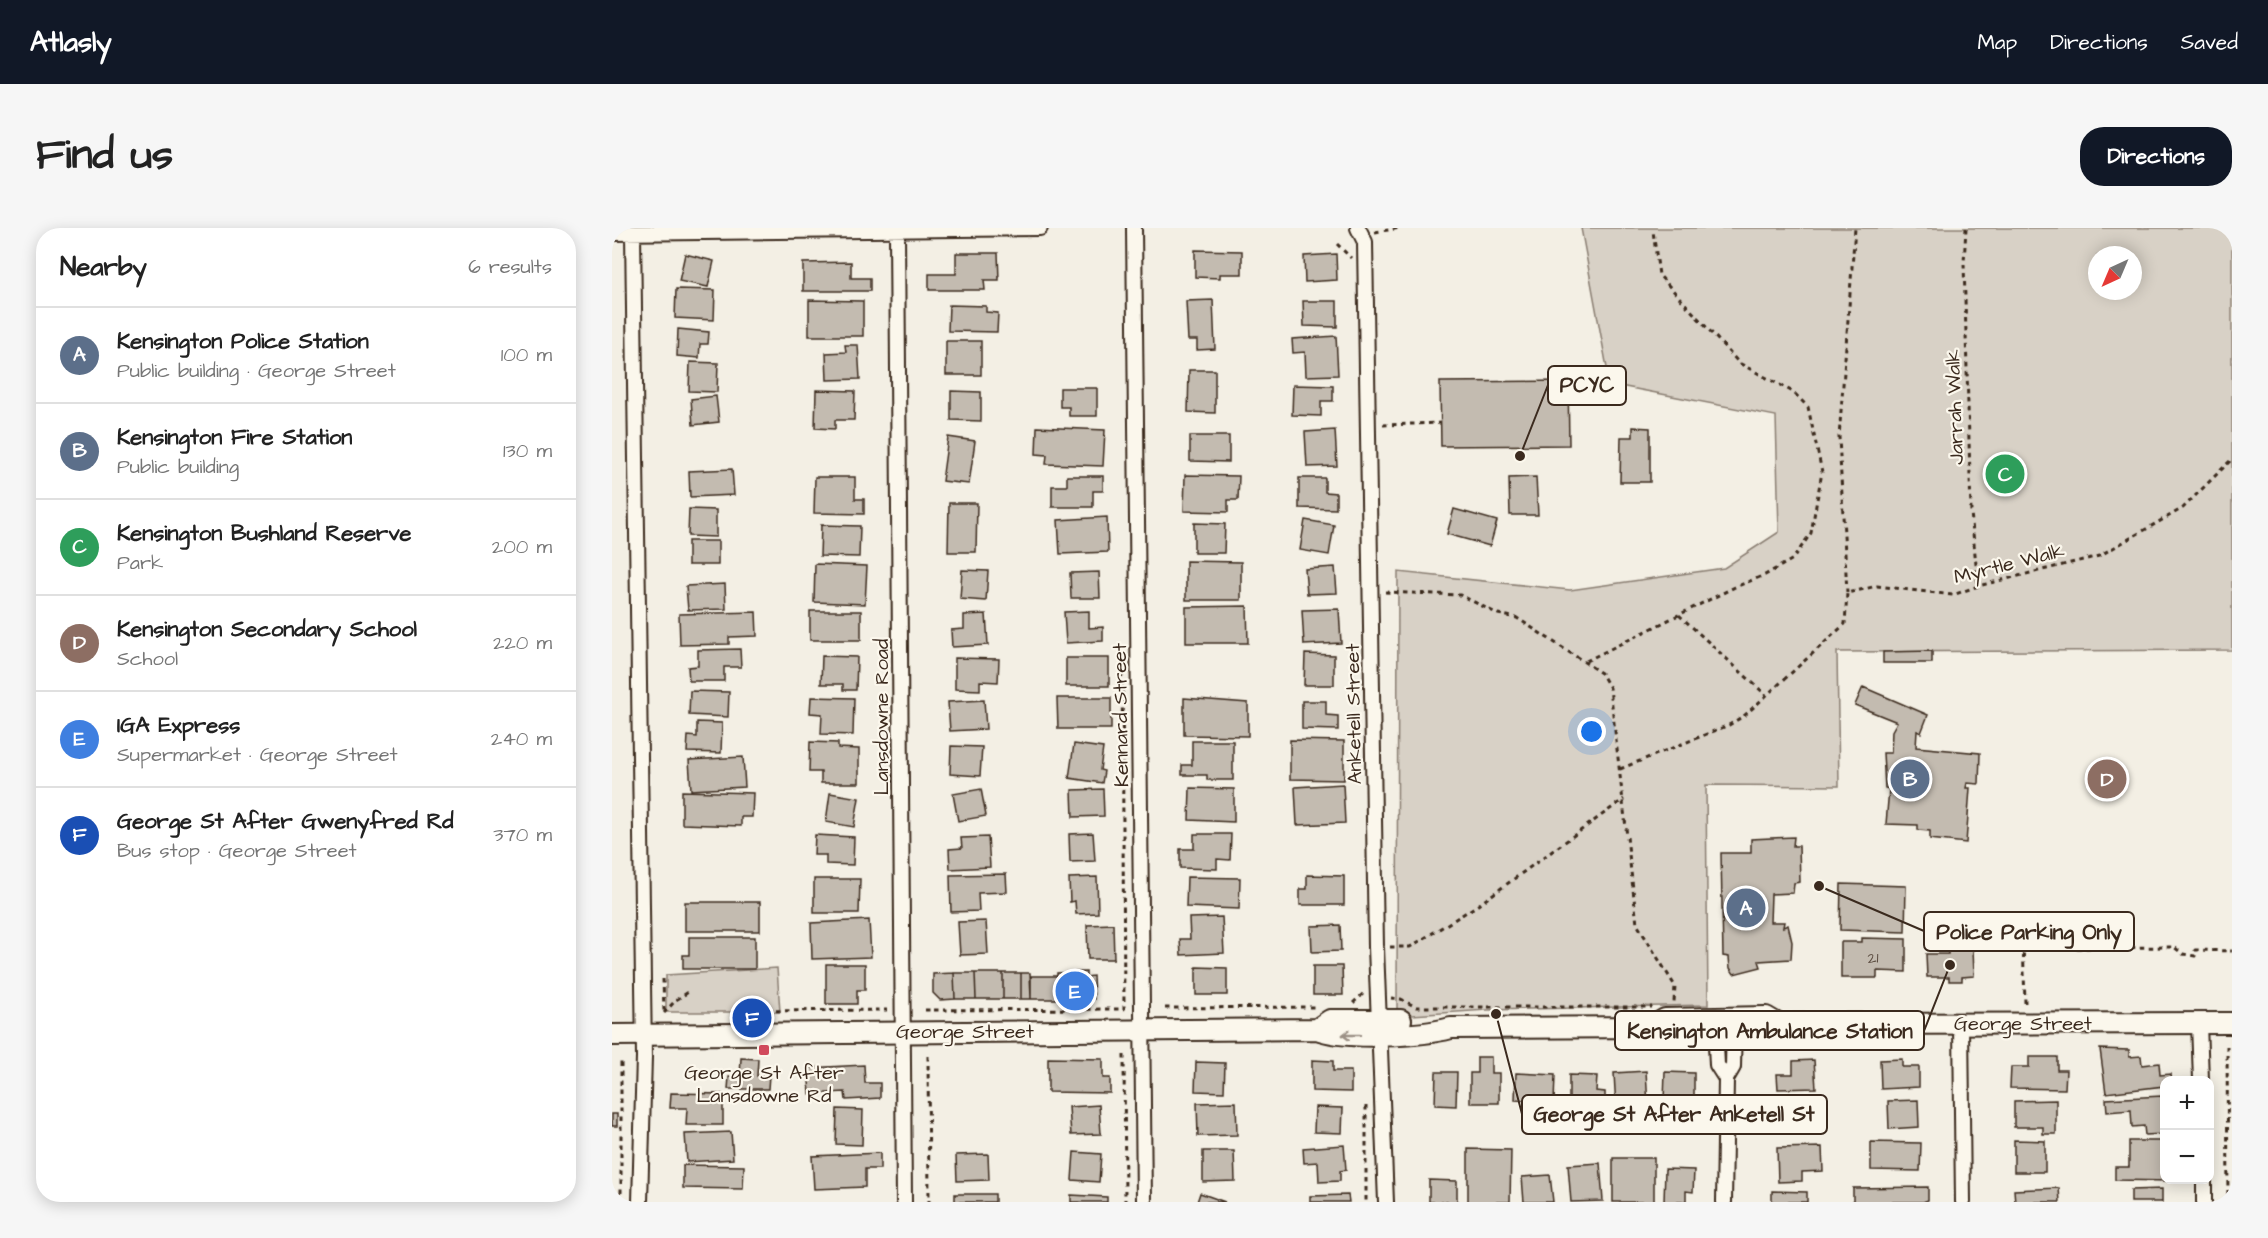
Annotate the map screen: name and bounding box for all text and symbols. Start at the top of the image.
text: Atlasly [30,23,112,62]
text: Map [1977,28,2017,57]
text: Directions [2050,28,2148,57]
text: Saved [2181,28,2238,57]
text: Find us [36,127,173,185]
button: Directions [2080,127,2232,186]
north arrow [2088,246,2142,300]
text: Nearby [60,249,147,285]
text: 6 results [468,253,552,281]
text: Kensington Police Station [117,326,369,357]
text: A [73,341,86,369]
text: 100 m [501,341,552,369]
street label: Jarrah Walk [1939,349,1971,465]
text: Public building · George Street [117,357,396,385]
callout: PCYC [1548,366,1626,405]
text: PCYC [1560,371,1614,400]
text: Kensington Fire Station [117,422,352,453]
text: B [72,437,87,465]
text: 130 m [503,437,552,465]
pin: C [1986,452,2024,496]
text: Public building [117,453,239,481]
text: Kensington Bushland Reserve [117,518,412,549]
text: C [72,533,87,561]
text: 200 m [492,533,552,561]
street label: Myrtle Walk [1951,537,2068,592]
text: Park [117,549,163,577]
text: Kensington Secondary School [117,614,417,645]
text: D [73,629,86,657]
text: 220 m [493,629,552,657]
street label: Lansdowne Road [868,639,896,795]
street label: Kennard Street [1106,643,1136,787]
street label: Anketell Street [1339,643,1369,785]
text: School [117,645,178,673]
text: IGA Express [117,710,240,741]
your location [1577,717,1606,746]
text: E [74,725,85,753]
text: 240 m [491,725,552,753]
text: Supermarket · George Street [117,741,398,769]
pin: B [1890,756,1930,802]
pin: D [2088,756,2126,802]
text: George St After Gwenyfred Rd [117,806,454,837]
text: F [73,821,86,849]
text: 370 m [493,821,552,849]
text: Bus stop · George Street [117,837,357,865]
pin: A [1726,886,1766,930]
callout: Police Parking Only [1924,912,2134,951]
text: Police Parking Only [1936,918,2122,950]
house number: 21 [1867,947,1879,969]
pin: E [1056,968,1094,1014]
pin: F [732,996,772,1040]
street label: George Street [1954,1010,2092,1039]
callout: Kensington Ambulance Station [1615,1011,1924,1050]
text: Kensington Ambulance Station [1627,1017,1913,1048]
street label: George Street [896,1018,1034,1047]
one-way arrow [1342,1029,1362,1041]
marker: George St After Lansdowne Rd [757,1043,771,1057]
place label: George St After Lansdowne Rd [684,1059,844,1110]
map controls [2160,1076,2214,1184]
button: + [2160,1076,2214,1130]
callout: George St After Anketell St [1522,1095,1827,1134]
text: George St After Anketell St [1533,1100,1815,1131]
button: − [2160,1130,2214,1184]

